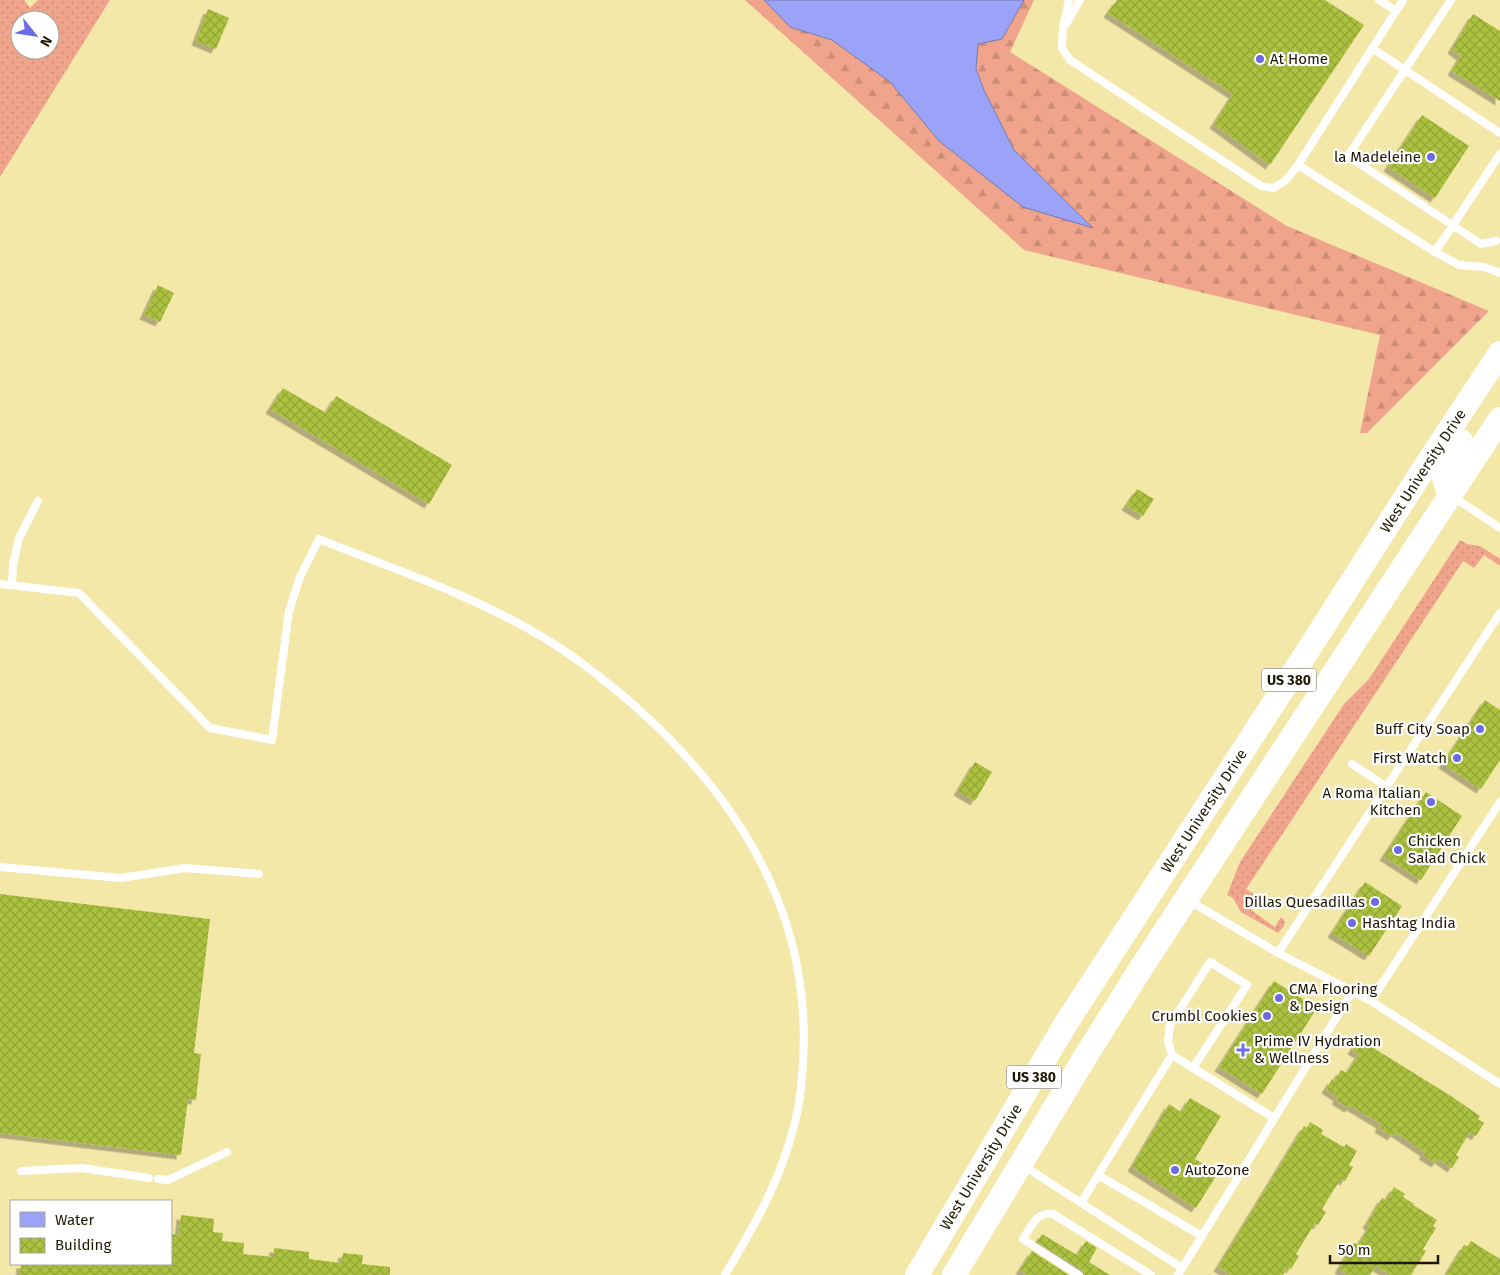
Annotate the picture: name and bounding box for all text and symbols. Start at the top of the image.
north arrow [10,10,60,60]
text: N [36,33,56,50]
place label: At Home [1270,50,1328,68]
marker: At Home [1254,53,1266,65]
place label: la Madeleine [1334,148,1421,166]
marker: la Madeleine [1425,151,1437,163]
street label: West University Drive [1376,406,1470,536]
road number: US 380 [1262,668,1316,692]
place label: Buff City Soap [1375,720,1470,738]
marker: Buff City Soap [1474,723,1486,735]
street label: West University Drive [1157,746,1251,876]
place label: First Watch [1373,749,1447,767]
marker: First Watch [1451,752,1463,764]
place label: A Roma Italian Kitchen [1323,784,1421,819]
marker: A Roma Italian Kitchen [1425,796,1437,808]
place label: Chicken Salad Chick [1408,832,1486,867]
marker: Chicken Salad Chick [1392,844,1404,856]
place label: Dillas Quesadillas [1244,893,1365,911]
marker: Dillas Quesadillas [1369,896,1381,908]
place label: Hashtag India [1362,914,1456,932]
marker: Hashtag India [1346,917,1358,929]
place label: CMA Flooring & Design [1289,980,1377,1015]
marker: CMA Flooring & Design [1273,992,1285,1004]
place label: Crumbl Cookies [1151,1007,1257,1025]
marker: Crumbl Cookies [1261,1010,1273,1022]
place label: Prime IV Hydration & Wellness [1254,1032,1381,1067]
marker: Prime IV Hydration & Wellness [1236,1043,1250,1057]
road number: US 380 [1006,1066,1062,1088]
street label: West University Drive [936,1101,1026,1233]
place label: AutoZone [1185,1161,1250,1179]
marker: AutoZone [1169,1164,1181,1176]
legend [10,1200,172,1265]
text: Water [55,1211,94,1229]
scale bar [1330,1232,1438,1264]
text: Building [55,1236,111,1254]
text: 50 m [1338,1241,1371,1259]

